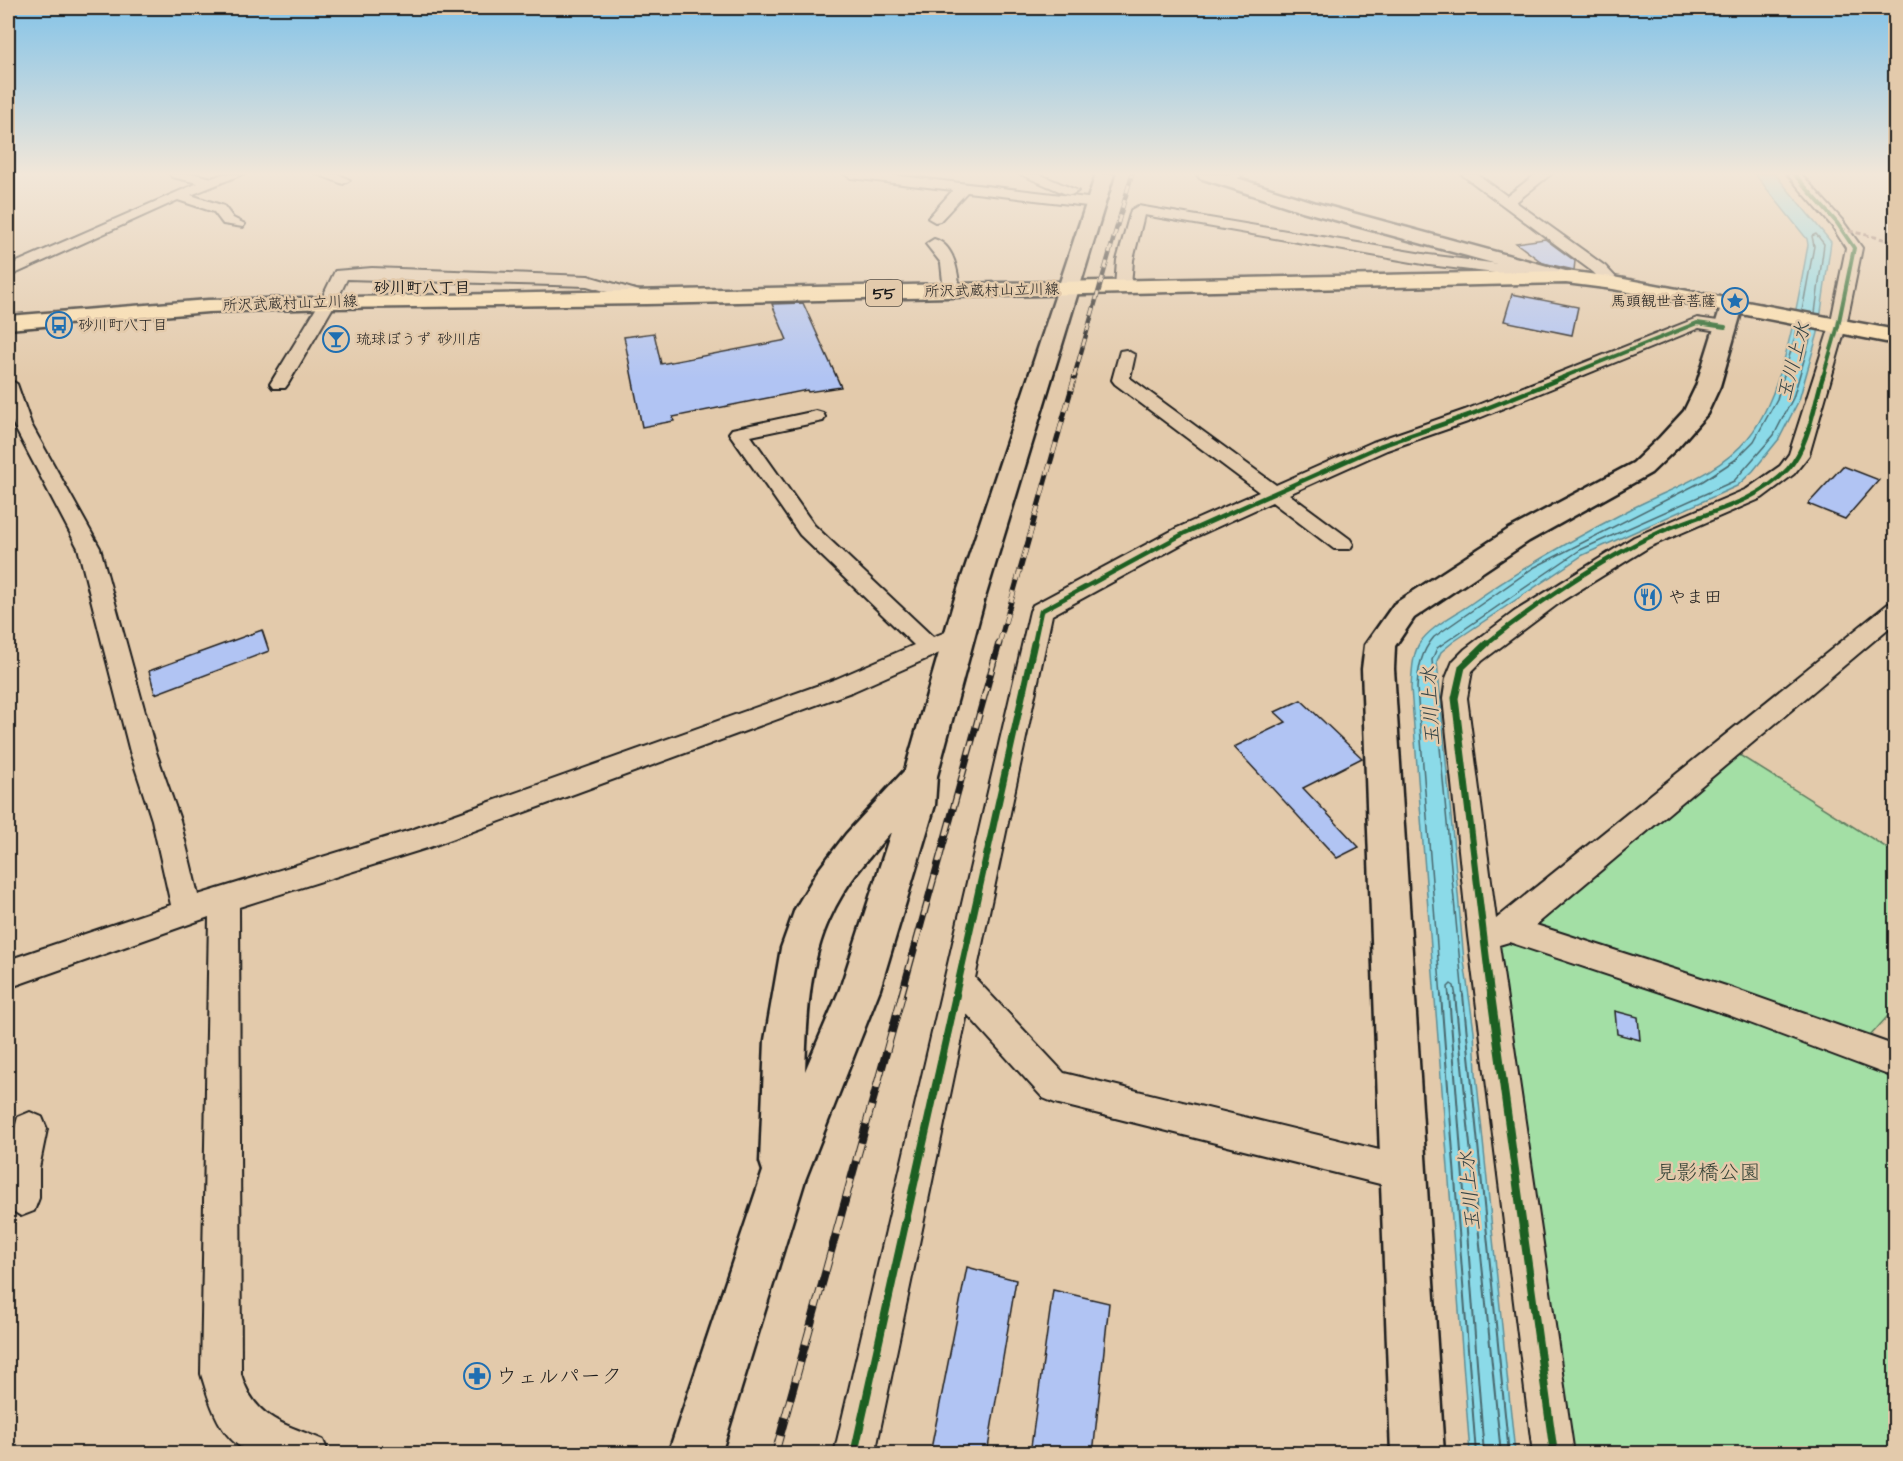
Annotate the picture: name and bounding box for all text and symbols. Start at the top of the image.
district label: 砂川町八丁目 [374,277,470,299]
street label: 所沢武蔵村山立川線 [924,279,1060,302]
road number: 55 [866,280,902,306]
place icon: 馬頭観世音菩薩 [1720,286,1750,316]
street label: 所沢武蔵村山立川線 [222,291,358,316]
place label: 馬頭観世音菩薩 [1611,291,1716,312]
bus stop icon: 砂川町八丁目 [44,310,74,340]
place label: 砂川町八丁目 [78,315,168,336]
water label: 玉川上水 [1770,319,1818,404]
bar icon: 琉球ぼうず 砂川店 [321,324,351,354]
place label: 琉球ぼうず 砂川店 [356,329,482,350]
restaurant icon: やま田 [1633,582,1663,612]
place label: やま田 [1668,585,1722,610]
water label: 玉川上水 [1415,665,1447,747]
water label: 玉川上水 [1453,1150,1487,1232]
park label: 見影橋公園 [1656,1158,1761,1187]
pharmacy icon: ウェルパーク [462,1361,492,1391]
place label: ウェルパーク [496,1362,622,1391]

